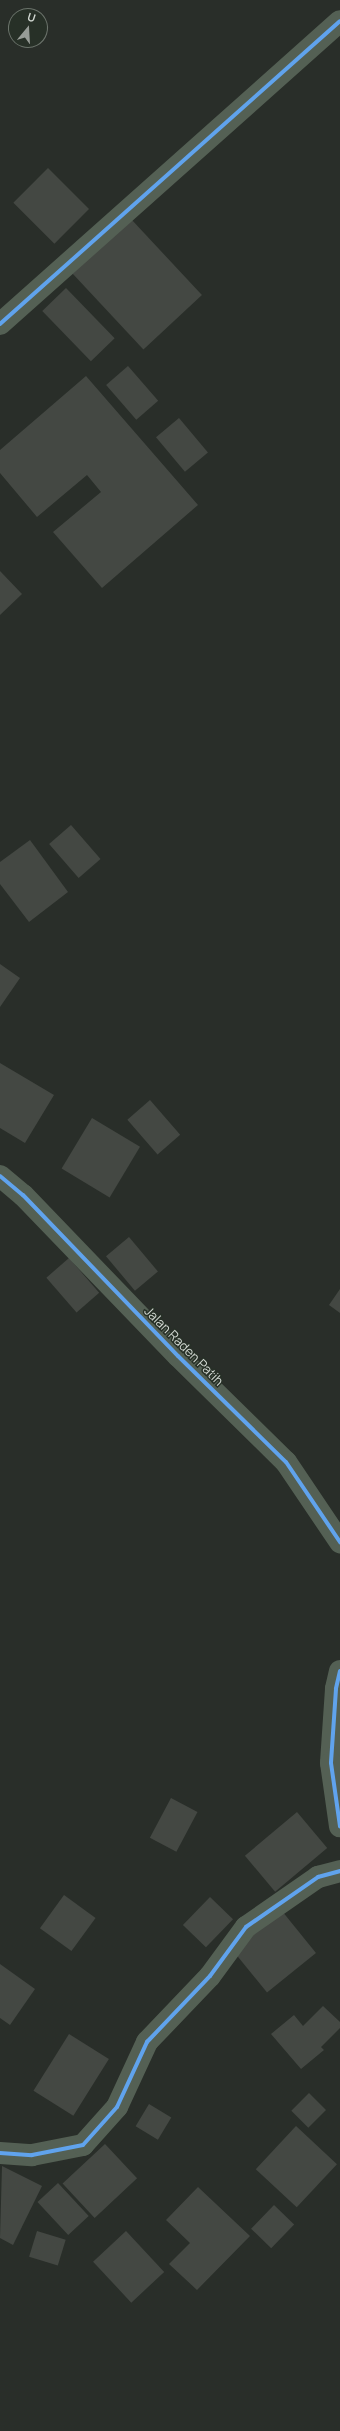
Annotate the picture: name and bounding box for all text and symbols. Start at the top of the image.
north arrow [8,8,48,48]
text: U [25,9,38,25]
street label: Jalan Raden Patih [141,1303,227,1389]

